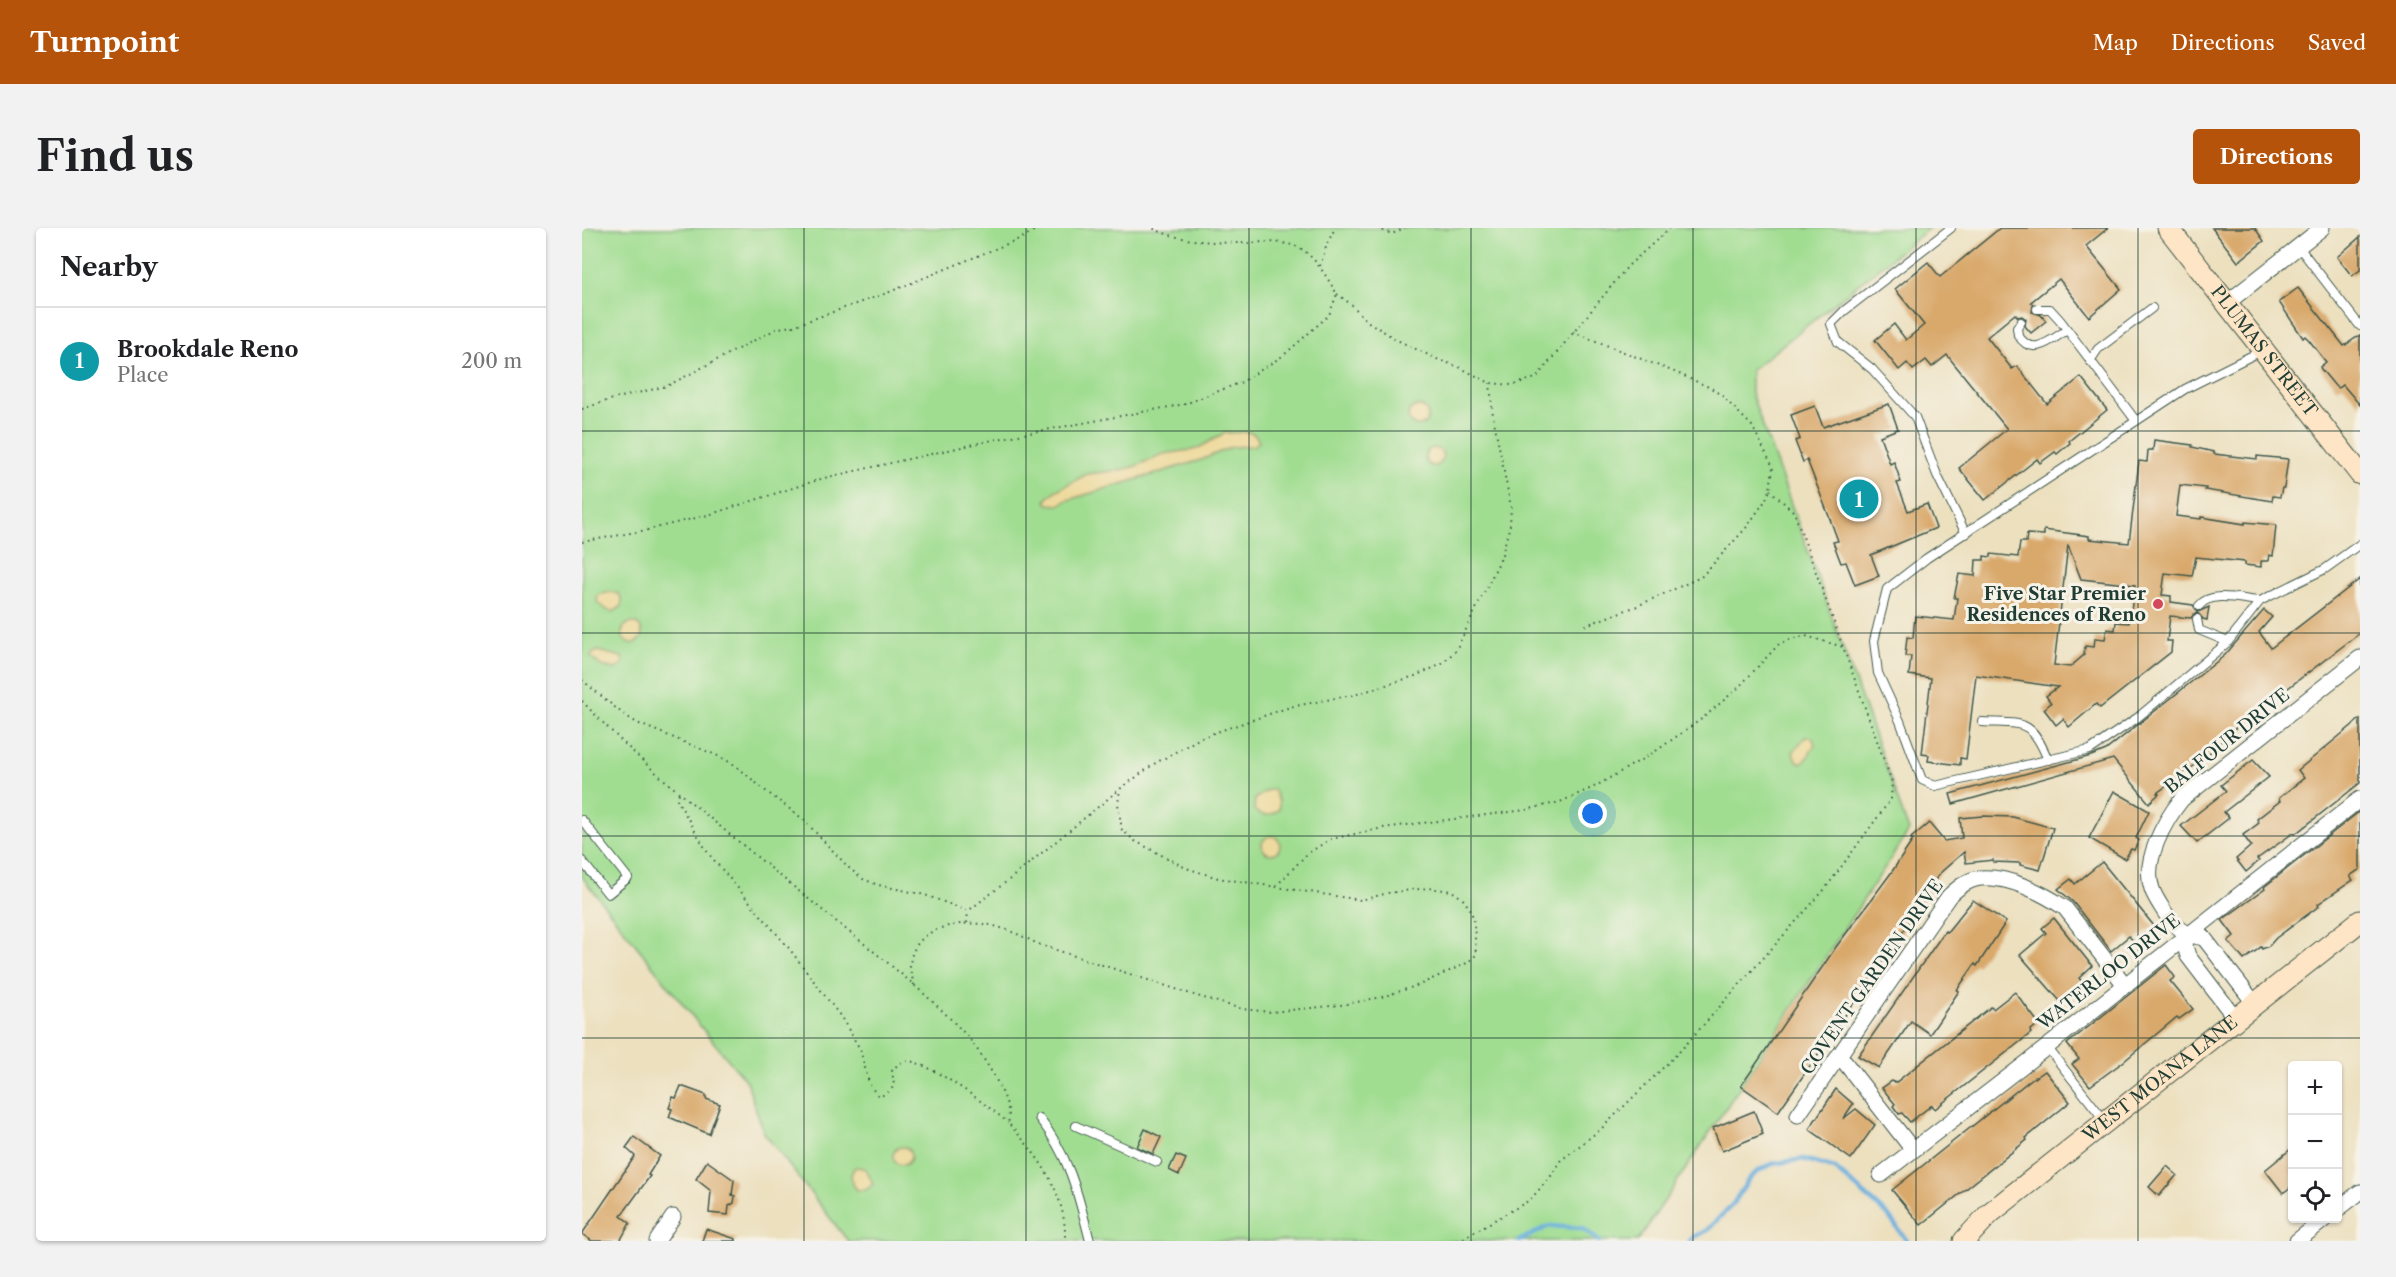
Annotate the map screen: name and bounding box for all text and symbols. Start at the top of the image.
text: Turnpoint [30,25,179,59]
text: Map [2093,30,2138,55]
text: Directions [2171,30,2275,55]
text: Saved [2308,30,2366,55]
button: Directions [2193,129,2360,184]
text: Find us [36,130,194,182]
text: Nearby [60,251,158,283]
street label: PLUMAS STREET [2206,281,2322,421]
text: Brookdale Reno [117,336,299,363]
text: 1 [75,349,84,373]
text: 200 m [461,349,522,373]
text: Place [117,363,168,387]
pin: 1 [1840,476,1878,522]
place label: Five Star Premier Residences of Reno [1966,583,2146,626]
marker: Five Star Premier Residences of Reno [2151,597,2165,611]
street label: BALFOUR DRIVE [2160,684,2294,798]
your location [1578,799,1607,828]
street label: COVENT GARDEN DRIVE [1796,875,1948,1079]
street label: WATERLOO DRIVE [2032,909,2185,1035]
street label: WEST MOANA LANE [2078,1011,2242,1147]
map controls [2288,1061,2342,1223]
button: + [2288,1061,2342,1115]
button: − [2288,1115,2342,1169]
button: locate [2288,1169,2342,1223]

